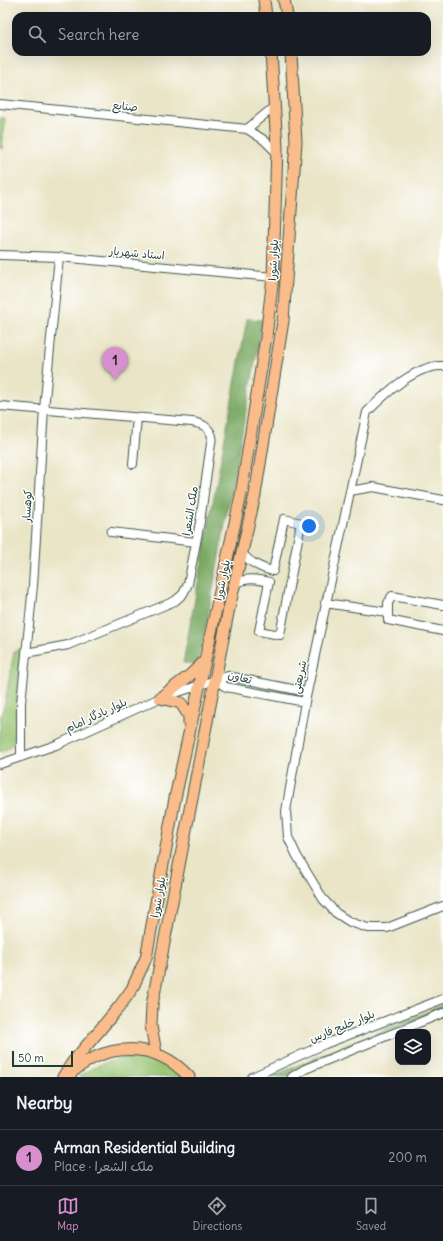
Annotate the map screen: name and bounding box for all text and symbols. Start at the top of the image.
search box [12,12,431,56]
icon: search [26,23,48,45]
text: Search here [58,25,139,44]
street label: صنایع [111,98,138,116]
street label: بلوار شورا [265,239,282,281]
street label: استاد شهریار [108,244,165,262]
pin: 1 [102,347,128,380]
street label: ملک الشعرا [179,485,201,537]
street label: کوهسار [19,489,36,524]
your location [299,516,319,536]
street label: بلوار شورا [211,558,234,602]
street label: شریعتی [289,659,310,695]
street label: تعاون [227,667,254,687]
street label: بلوار یادگار امام [63,695,130,737]
street label: بلوار شورا [147,875,169,919]
street label: بلوار خلیج فارس [307,1007,377,1046]
map controls [395,1029,431,1065]
button: layers [395,1029,431,1065]
scale bar [12,1049,73,1068]
text: 50 m [18,1051,44,1065]
text: Nearby [16,1092,72,1114]
text: Arman Residential Building [54,1138,235,1157]
text: 1 [26,1149,32,1166]
text: 200 m [388,1149,427,1166]
text: Place · ملک الشعرا [54,1158,154,1175]
tab: Map [57,1195,79,1233]
tab: Directions [193,1195,242,1233]
tab: Saved [356,1195,386,1233]

